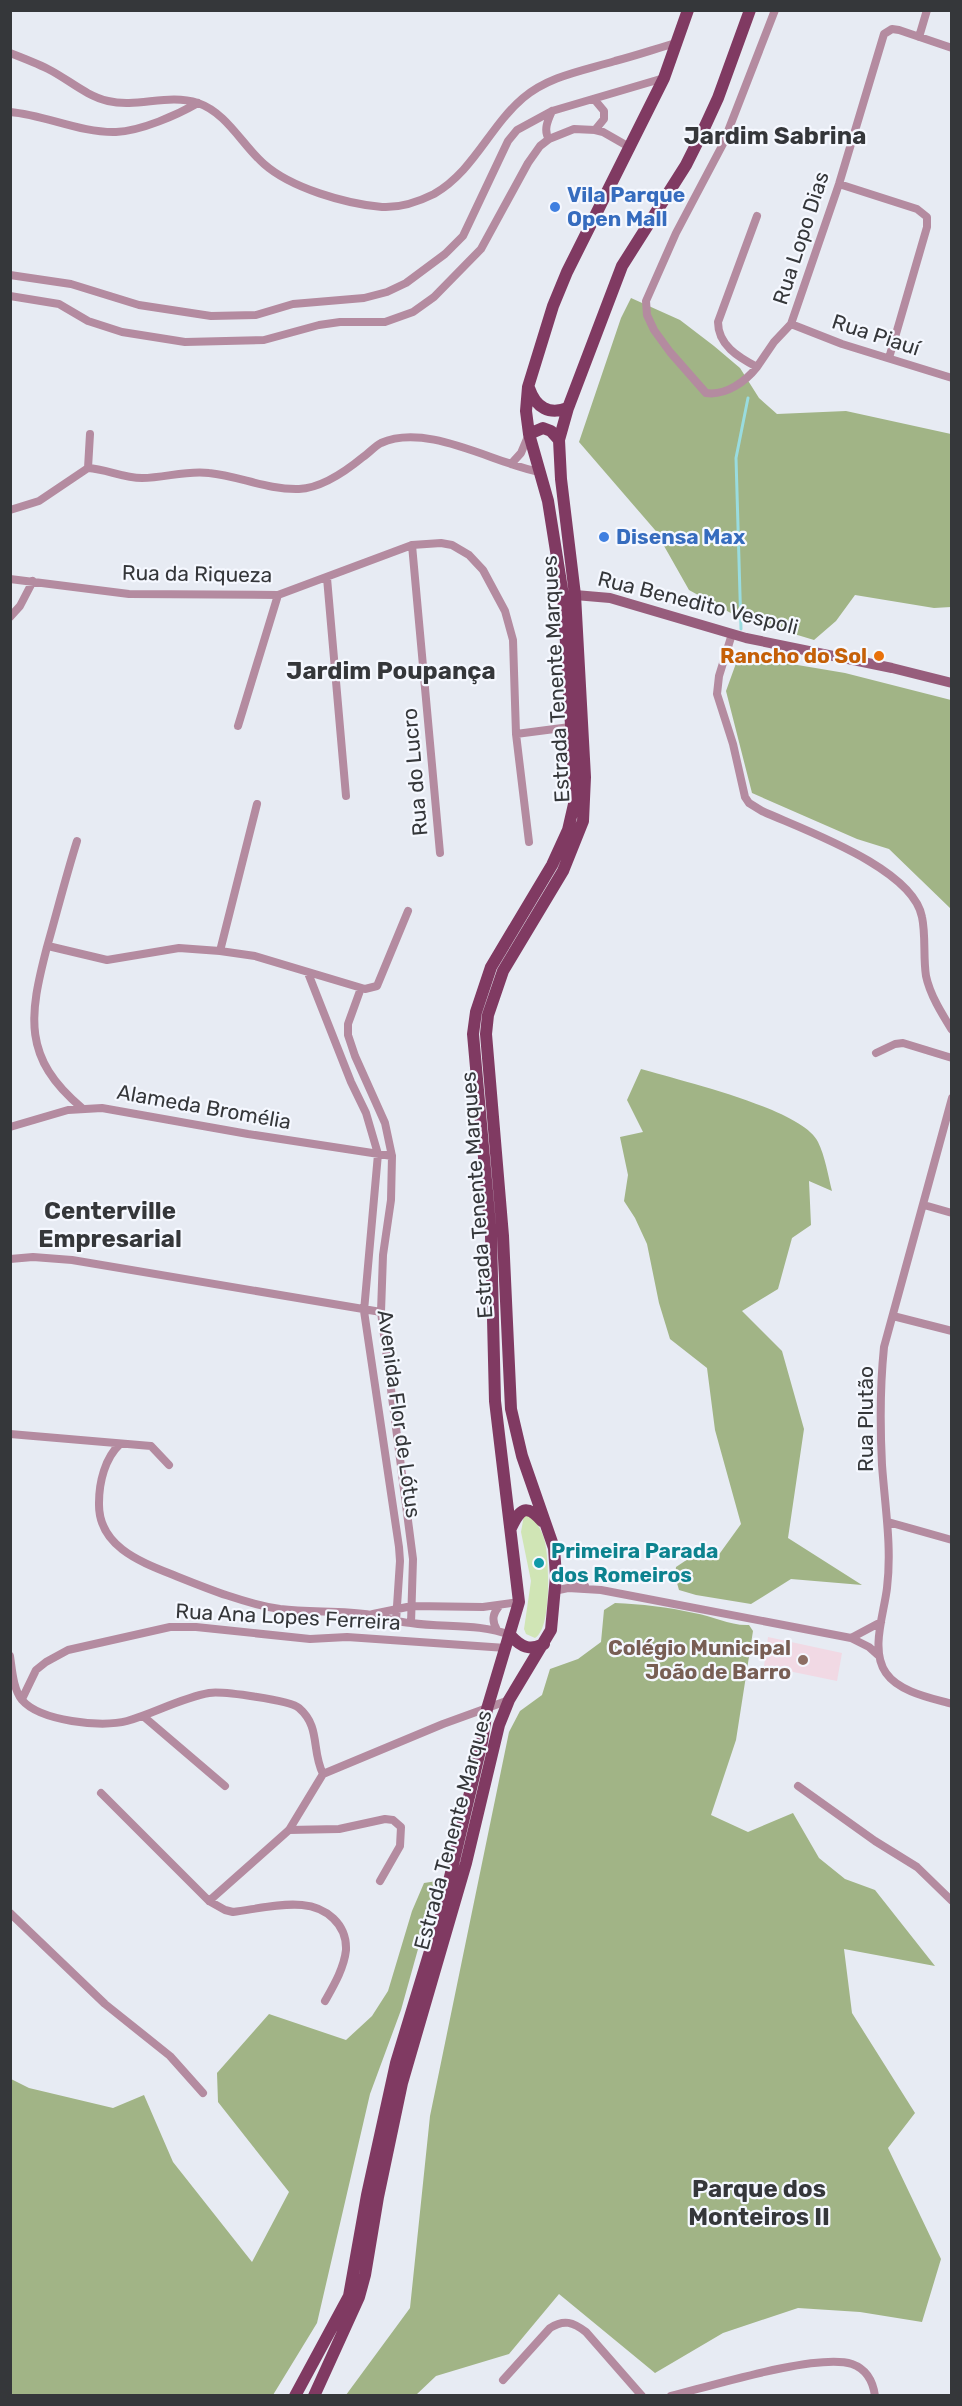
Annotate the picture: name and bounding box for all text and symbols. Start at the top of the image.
district label: Jardim Sabrina [684,122,866,150]
street label: Rua Lopo Dias [767,168,834,308]
place label: Vila Parque Open Mall [567,182,685,231]
marker: Vila Parque Open Mall [548,200,562,214]
street label: Rua Piauí [829,309,924,361]
place label: Disensa Max [616,524,746,549]
marker: Disensa Max [597,530,611,544]
street label: Estrada Tenente Marques [537,555,574,803]
street label: Rua da Riqueza [122,560,272,587]
street label: Rua Benedito Vespoli [595,566,801,640]
place label: Rancho do Sol [720,643,867,668]
marker: Rancho do Sol [872,649,886,663]
district label: Jardim Poupança [286,657,496,685]
street label: Rua do Lucro [396,707,433,837]
street label: Estrada Tenente Marques [455,1071,498,1319]
street label: Alameda Bromélia [115,1079,293,1134]
district label: Centerville Empresarial [38,1197,182,1253]
street label: Avenida Flor de Lótus [372,1308,426,1520]
street label: Rua Plutão [853,1366,878,1472]
place label: Primeira Parada dos Romeiros [551,1538,718,1587]
marker: Primeira Parada dos Romeiros [532,1556,546,1570]
street label: Rua Ana Lopes Ferreira [175,1598,401,1635]
place label: Colégio Municipal João de Barro [608,1635,791,1684]
marker: Colégio Municipal João de Barro [796,1653,810,1667]
street label: Estrada Tenente Marques [408,1707,497,1953]
district label: Parque dos Monteiros II [688,2175,830,2231]

